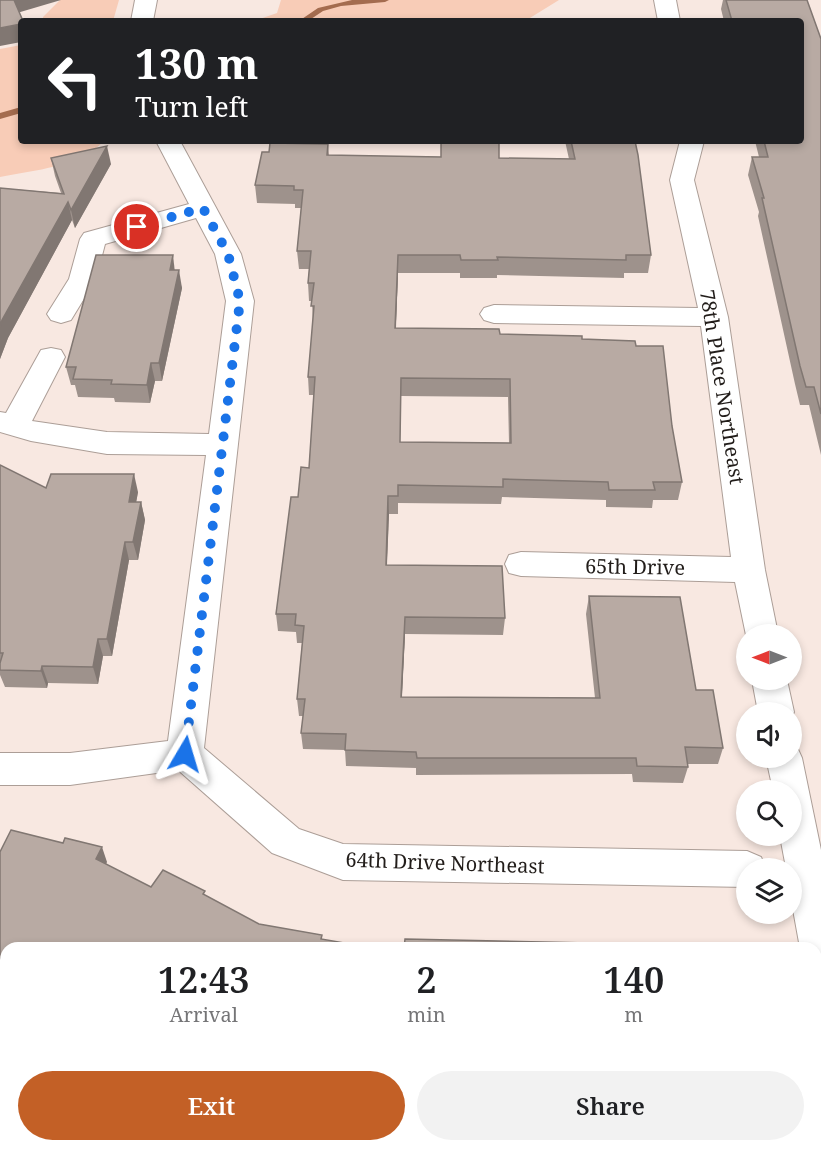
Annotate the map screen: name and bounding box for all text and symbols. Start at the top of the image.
text: 130 m [135,34,259,91]
icon: left [36,42,114,120]
text: Turn left [135,88,248,125]
pin [111,201,162,252]
icon: arrive [120,210,153,243]
street label: 78th Place Northeast [694,288,751,486]
street label: 65th Drive [585,552,685,581]
north arrow [736,624,802,690]
map controls [736,624,802,924]
button: sound [736,702,802,768]
position arrow [153,722,217,786]
button: search [736,780,802,846]
street label: 64th Drive Northeast [345,846,545,879]
button: layers [736,858,802,924]
text: 12:43 [158,955,250,1004]
text: 2 [416,955,437,1004]
text: 140 [603,955,664,1004]
text: Arrival [169,1001,238,1028]
text: min [407,1001,446,1028]
text: m [624,1001,643,1028]
button: Exit [18,1071,405,1140]
button: Share [417,1071,804,1140]

